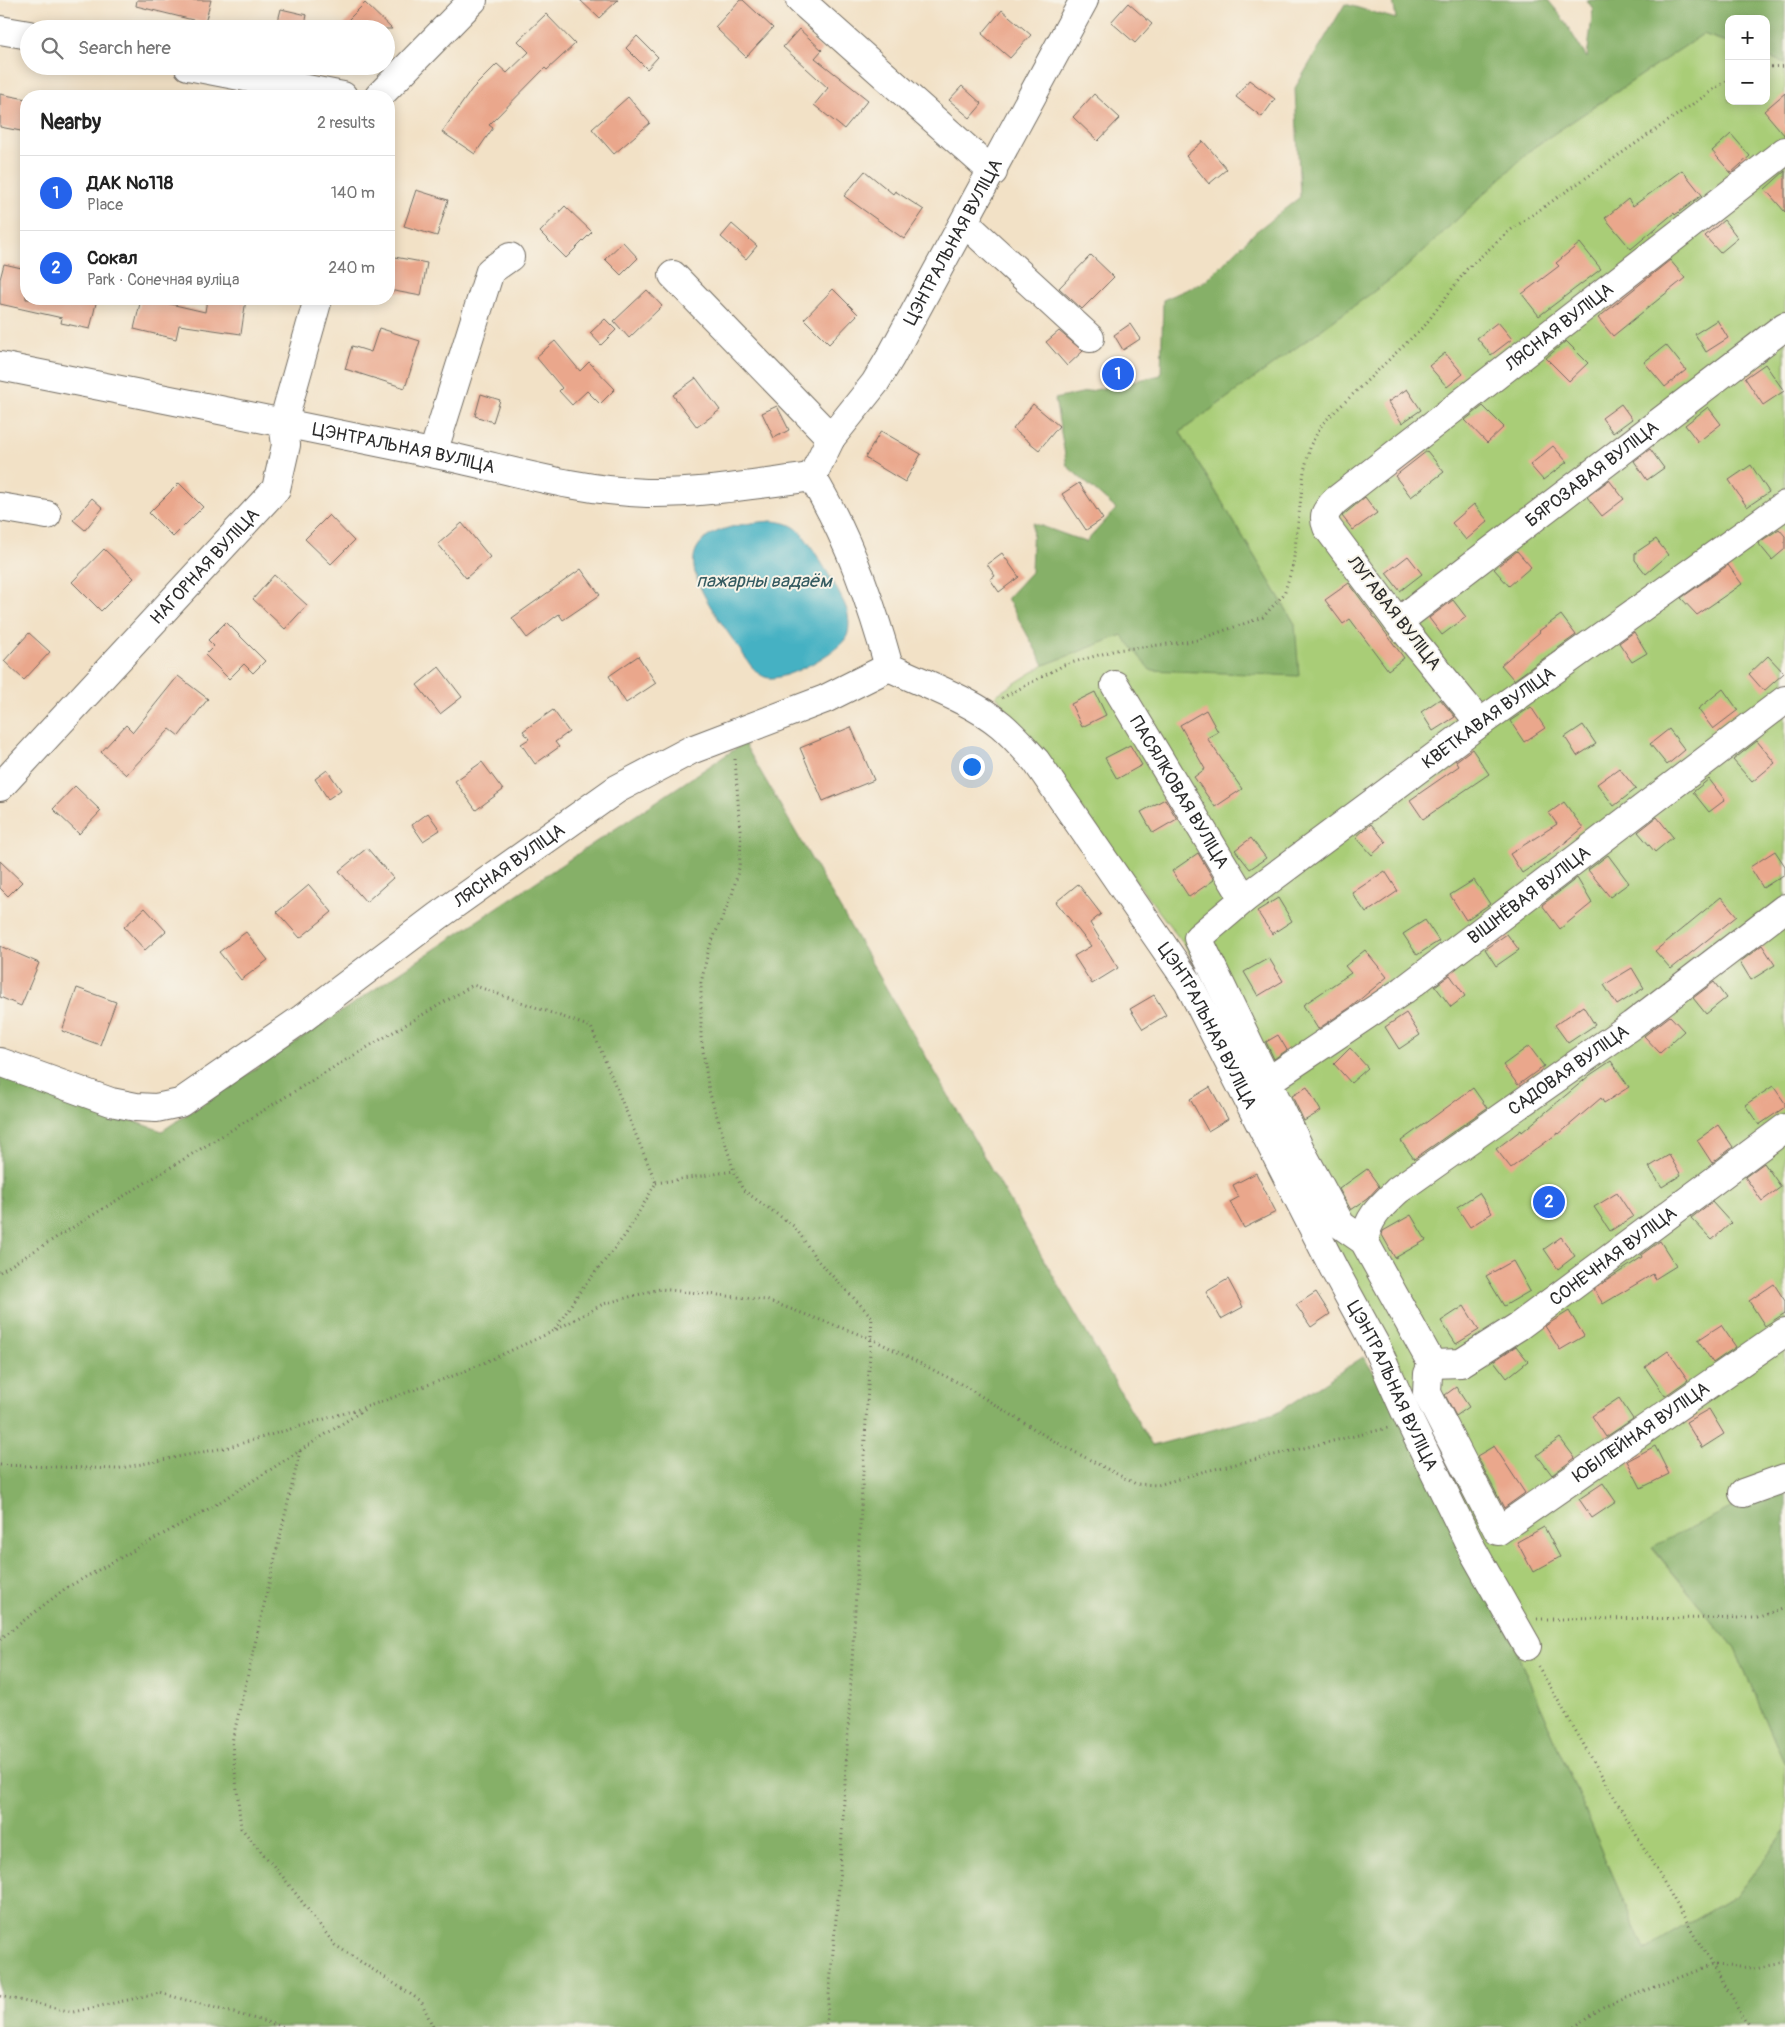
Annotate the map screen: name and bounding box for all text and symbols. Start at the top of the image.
map controls [1725,15,1770,105]
button: + [1725,15,1770,60]
search box [20,20,395,75]
icon: search [38,34,66,62]
text: Search here [78,36,171,60]
button: − [1725,60,1770,105]
text: Nearby [40,109,101,136]
text: 2 results [317,113,375,133]
street label: ЦЭНТРАЛЬНАЯ ВУЛІЦА [898,154,1007,329]
text: ДАК №118 [87,171,173,195]
text: 1 [53,183,59,203]
text: 140 m [331,183,375,203]
text: Place [87,195,123,215]
text: Сокал [87,246,138,270]
text: 2 [52,258,60,278]
text: 240 m [328,258,375,278]
text: Park · Сонечная вуліца [87,270,239,290]
street label: ЛЯСНАЯ ВУЛІЦА [1499,277,1618,377]
pin: 1 [1102,355,1134,393]
street label: БЯРОЗАВАЯ ВУЛІЦА [1521,415,1663,532]
street label: ЦЭНТРАЛЬНАЯ ВУЛІЦА [310,417,498,479]
street label: НАГОРНАЯ ВУЛІЦА [145,503,264,629]
street label: ЛУГАВАЯ ВУЛІЦА [1341,550,1446,675]
water label: пажарны вадаём [696,569,833,593]
street label: КВЕТКАВАЯ ВУЛІЦА [1417,661,1560,774]
street label: ПАСЯЛКОВАЯ ВУЛІЦА [1125,711,1235,873]
your location [959,754,985,780]
street label: ЛЯСНАЯ ВУЛІЦА [448,818,570,913]
street label: ВІШНЁВАЯ ВУЛІЦА [1463,841,1595,949]
street label: ЦЭНТРАЛЬНАЯ ВУЛІЦА [1153,938,1262,1113]
street label: САДОВАЯ ВУЛІЦА [1503,1019,1633,1120]
pin: 2 [1533,1183,1565,1221]
street label: СОНЕЧНАЯ ВУЛІЦА [1545,1201,1681,1311]
street label: ЦЭНТРАЛЬНАЯ ВУЛІЦА [1342,1297,1444,1475]
street label: ЮБІЛЕЙНАЯ ВУЛІЦА [1568,1376,1714,1487]

